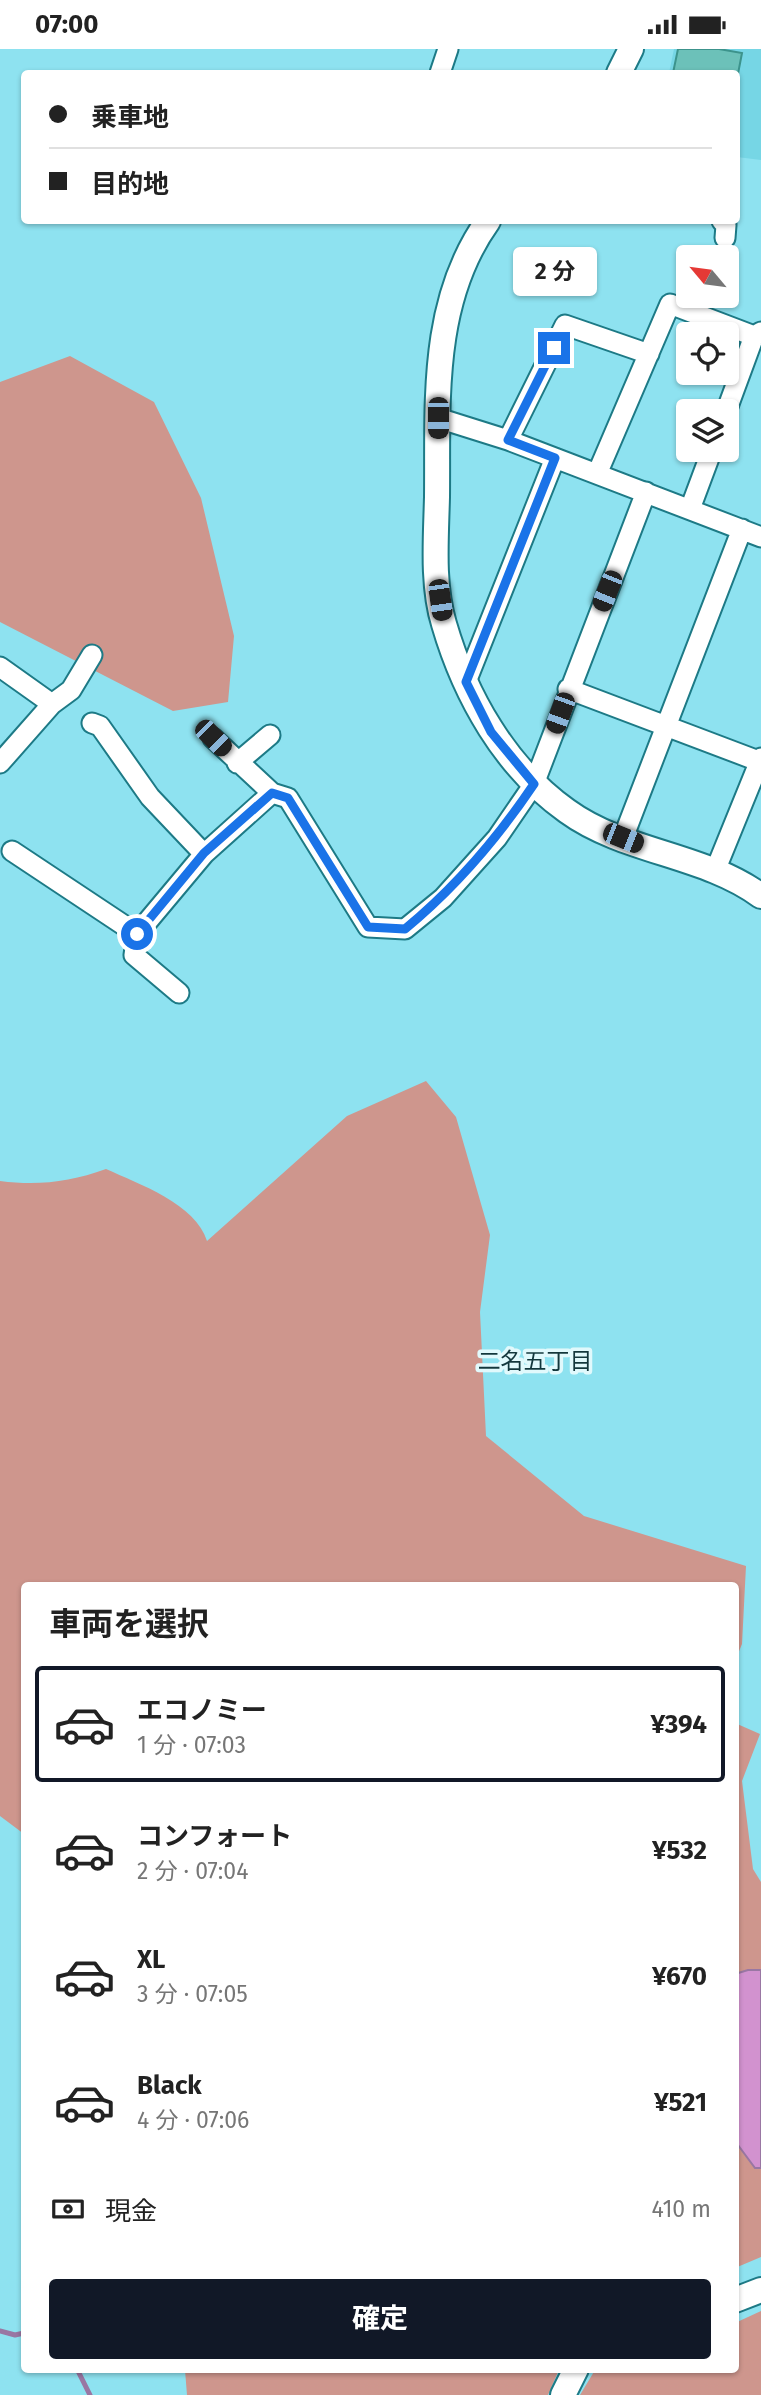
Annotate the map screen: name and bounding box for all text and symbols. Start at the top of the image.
text: 07:00 [35,9,99,40]
text: 乗車地 [91,102,169,133]
text: 目的地 [91,169,169,200]
north arrow [676,245,738,308]
map controls [676,245,739,462]
callout: 2 分 [512,247,596,295]
text: 2 分 [535,257,575,285]
button: locate [676,322,739,385]
route end [538,332,570,364]
car [428,397,449,439]
button: layers [676,399,739,462]
car [590,568,625,614]
car [427,578,454,622]
car [543,690,578,736]
car [191,716,236,760]
car [600,820,647,856]
route start [121,918,153,950]
district label: 二名五丁目 [478,1347,593,1375]
text: 車両を選択 [49,1605,209,1643]
icon: car [53,1693,116,1756]
text: エコノミー [137,1695,267,1726]
text: ¥394 [650,1709,707,1740]
text: 1 分 · 07:03 [137,1731,246,1759]
icon: car [53,1819,116,1882]
text: コンフォート [137,1821,292,1852]
text: ¥532 [652,1835,707,1866]
text: 2 分 · 07:04 [137,1857,248,1885]
text: XL [137,1944,165,1975]
icon: car [53,1945,116,2008]
text: ¥670 [652,1961,707,1992]
text: 3 分 · 07:05 [137,1980,248,2008]
text: Black [137,2070,202,2101]
icon: car [53,2071,116,2134]
text: ¥521 [654,2087,707,2118]
text: 4 分 · 07:06 [137,2106,249,2134]
icon: cash [49,2190,87,2228]
text: 410 m [651,2195,711,2223]
text: 現金 [105,2196,157,2227]
button: 確定 [49,2279,711,2359]

